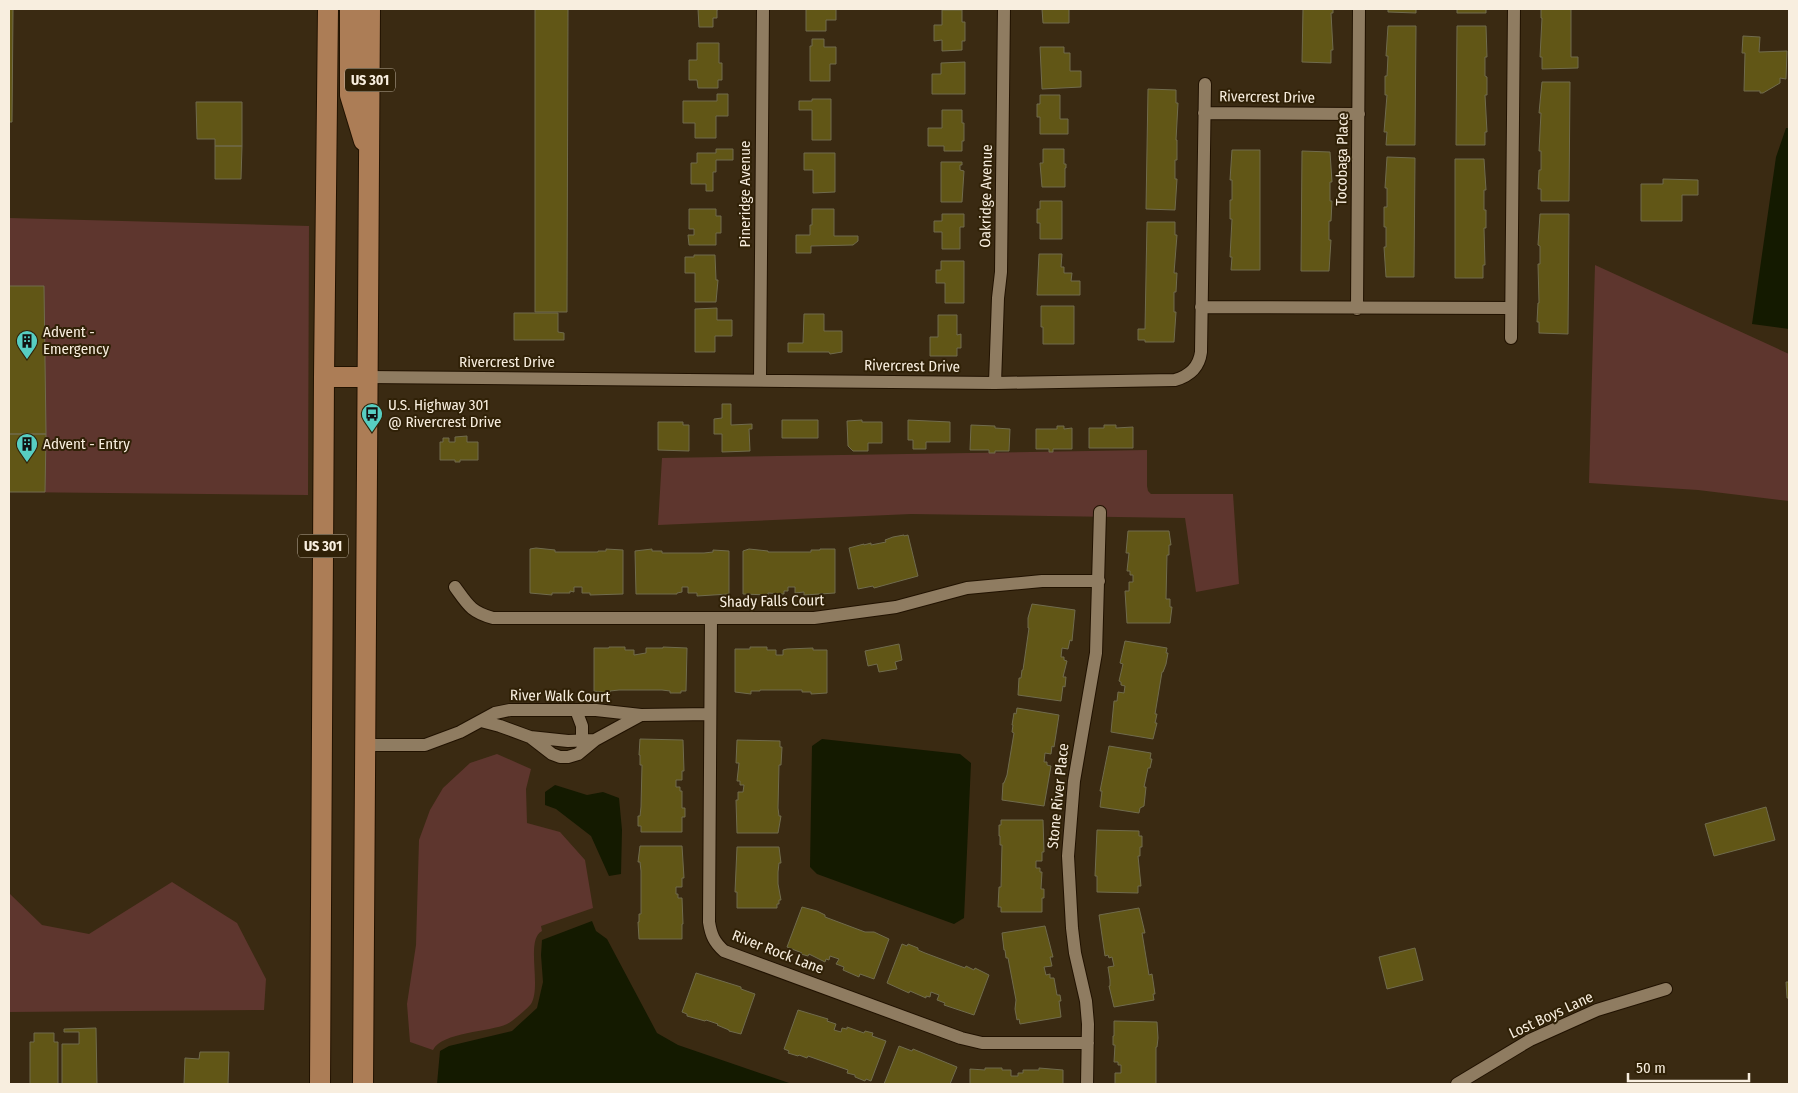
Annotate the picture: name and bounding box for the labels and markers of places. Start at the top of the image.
place label: Advent - Emergency [43,323,109,358]
building icon: Advent - Emergency [15,329,39,360]
place label: U.S. Highway 301 @ Rivercrest Drive [388,396,501,431]
bus stop icon: U.S. Highway 301 @ Rivercrest Drive [360,402,384,433]
building icon: Advent - Entry [15,432,39,463]
place label: Advent - Entry [43,435,130,453]

